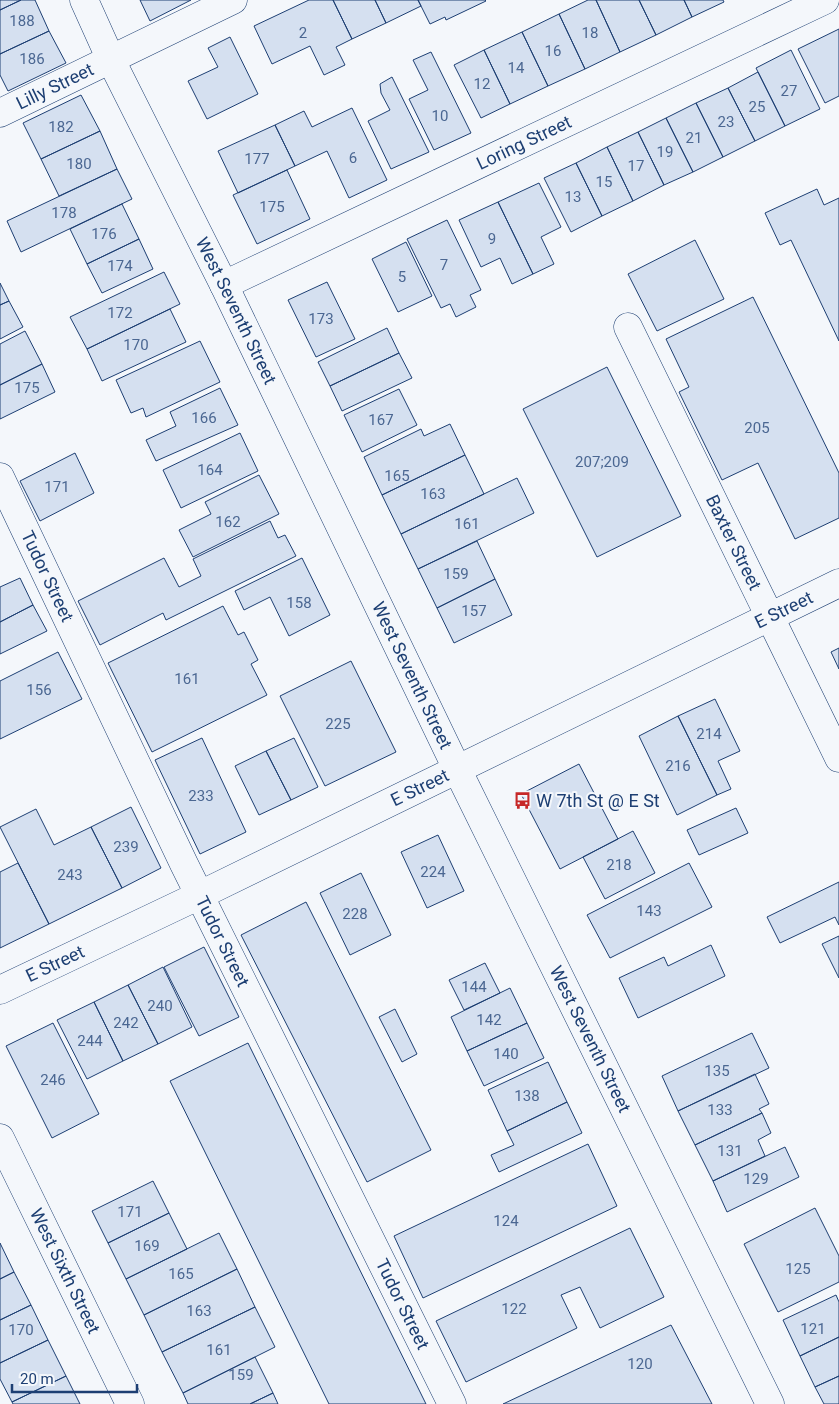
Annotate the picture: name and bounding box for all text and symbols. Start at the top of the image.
house number: 188 [9,12,35,30]
house number: 2 [299,24,307,42]
house number: 18 [582,24,598,42]
house number: 16 [545,42,561,60]
house number: 186 [19,50,45,68]
street label: Lilly Street [13,58,97,114]
house number: 14 [508,59,525,77]
house number: 12 [474,75,490,93]
house number: 27 [781,82,797,100]
house number: 25 [749,98,765,116]
house number: 10 [432,107,448,125]
street label: Loring Street [473,111,575,174]
house number: 23 [718,113,734,131]
house number: 182 [48,118,74,136]
house number: 21 [686,129,702,147]
house number: 19 [657,143,673,161]
house number: 6 [349,149,357,167]
house number: 177 [244,150,270,168]
house number: 180 [66,155,92,173]
house number: 17 [628,157,644,175]
house number: 15 [596,173,612,191]
house number: 13 [565,188,581,206]
house number: 175 [259,198,285,216]
house number: 178 [51,204,77,222]
house number: 176 [91,225,117,243]
house number: 9 [488,230,496,248]
street label: West Seventh Street [192,234,281,388]
house number: 7 [440,256,448,274]
house number: 174 [107,257,133,275]
house number: 5 [398,268,406,286]
house number: 172 [107,304,133,322]
house number: 173 [308,310,334,328]
house number: 170 [123,336,149,354]
house number: 175 [14,379,40,397]
house number: 166 [191,409,217,427]
house number: 167 [368,411,394,429]
house number: 205 [744,419,770,437]
house number: 207;209 [575,453,629,471]
house number: 164 [197,461,223,479]
house number: 165 [384,467,410,485]
house number: 171 [44,478,70,496]
house number: 163 [420,485,446,503]
street label: Baxter Street [702,491,766,594]
house number: 162 [215,513,241,531]
house number: 161 [454,515,480,533]
street label: Tudor Street [17,527,78,625]
house number: 159 [443,565,469,583]
street label: E Street [751,586,816,633]
house number: 158 [286,594,312,612]
street label: West Seventh Street [368,598,457,752]
house number: 157 [461,602,487,620]
house number: 161 [174,670,200,688]
house number: 156 [26,681,52,699]
house number: 225 [325,715,351,733]
house number: 214 [696,725,722,743]
house number: 216 [665,757,691,775]
street label: E Street [387,764,452,810]
house number: 233 [188,787,214,805]
place label: W 7th St @ E St [536,790,660,811]
bus stop icon: W 7th St @ E St [512,791,532,811]
house number: 239 [113,838,139,856]
house number: 218 [606,856,632,874]
house number: 224 [420,863,446,881]
house number: 243 [57,866,83,884]
street label: Tudor Street [192,893,254,990]
house number: 143 [636,902,662,920]
house number: 228 [342,905,368,923]
street label: E Street [22,941,88,986]
street label: West Seventh Street [546,962,636,1116]
house number: 144 [461,978,487,996]
house number: 240 [147,997,173,1015]
house number: 142 [476,1011,502,1029]
house number: 242 [113,1014,139,1032]
house number: 244 [77,1032,103,1050]
house number: 140 [493,1045,519,1063]
house number: 135 [704,1062,730,1080]
house number: 246 [40,1071,66,1089]
house number: 138 [514,1087,540,1105]
house number: 133 [707,1101,733,1119]
house number: 131 [717,1142,743,1160]
house number: 129 [743,1170,769,1188]
house number: 171 [117,1203,143,1221]
street label: West Sixth Street [26,1205,105,1337]
house number: 124 [493,1212,519,1230]
house number: 169 [134,1237,160,1255]
street label: Tudor Street [372,1255,434,1353]
house number: 125 [785,1260,811,1278]
house number: 165 [168,1265,194,1283]
house number: 122 [501,1300,527,1318]
house number: 163 [186,1302,212,1320]
house number: 121 [800,1320,826,1338]
house number: 170 [8,1321,34,1339]
house number: 161 [206,1341,232,1359]
house number: 120 [627,1355,653,1373]
scale bar [12,1362,138,1394]
house number: 159 [228,1366,254,1384]
text: 20 m [20,1370,54,1388]

